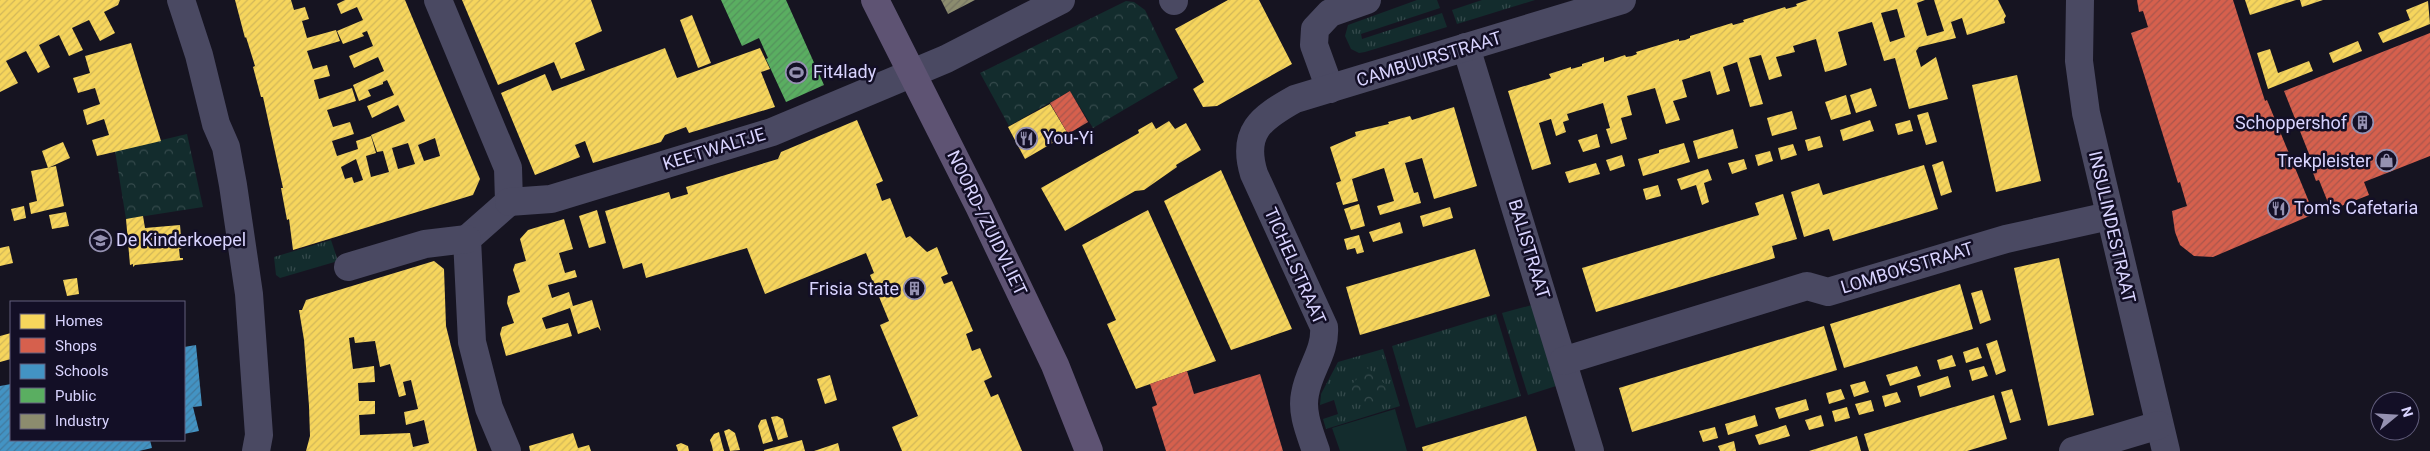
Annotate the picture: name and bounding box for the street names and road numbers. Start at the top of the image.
street label: CAMBUURSTRAAT [1354,26,1504,91]
street label: KEETWALTJE [660,123,768,174]
street label: NOORD-/ZUIDVLIET [943,147,1032,299]
street label: INSULINDESTRAAT [2085,149,2140,305]
street label: BALISTRAAT [1504,196,1555,301]
street label: TICHELSTRAAT [1260,204,1331,328]
street label: LOMBOKSTRAAT [1838,237,1976,298]

